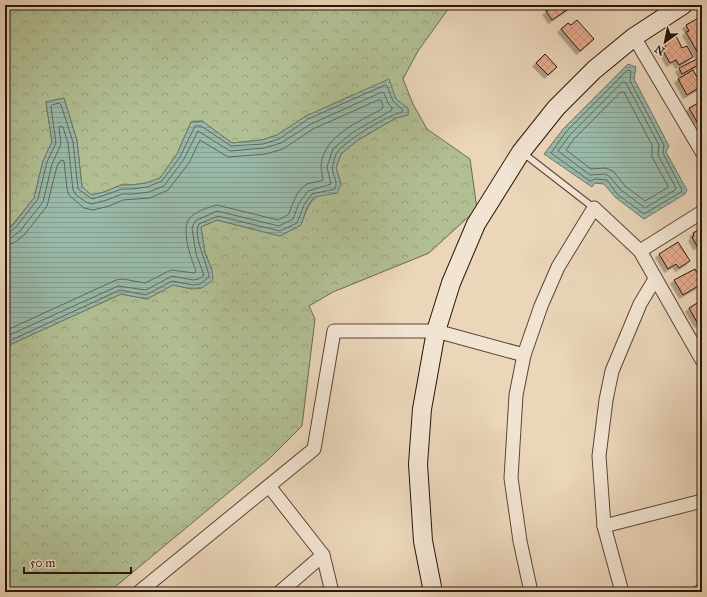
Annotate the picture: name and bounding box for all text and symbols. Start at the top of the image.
north arrow [645,22,685,62]
text: N [652,42,667,58]
scale bar [24,549,131,575]
text: 50 m [30,556,55,570]

